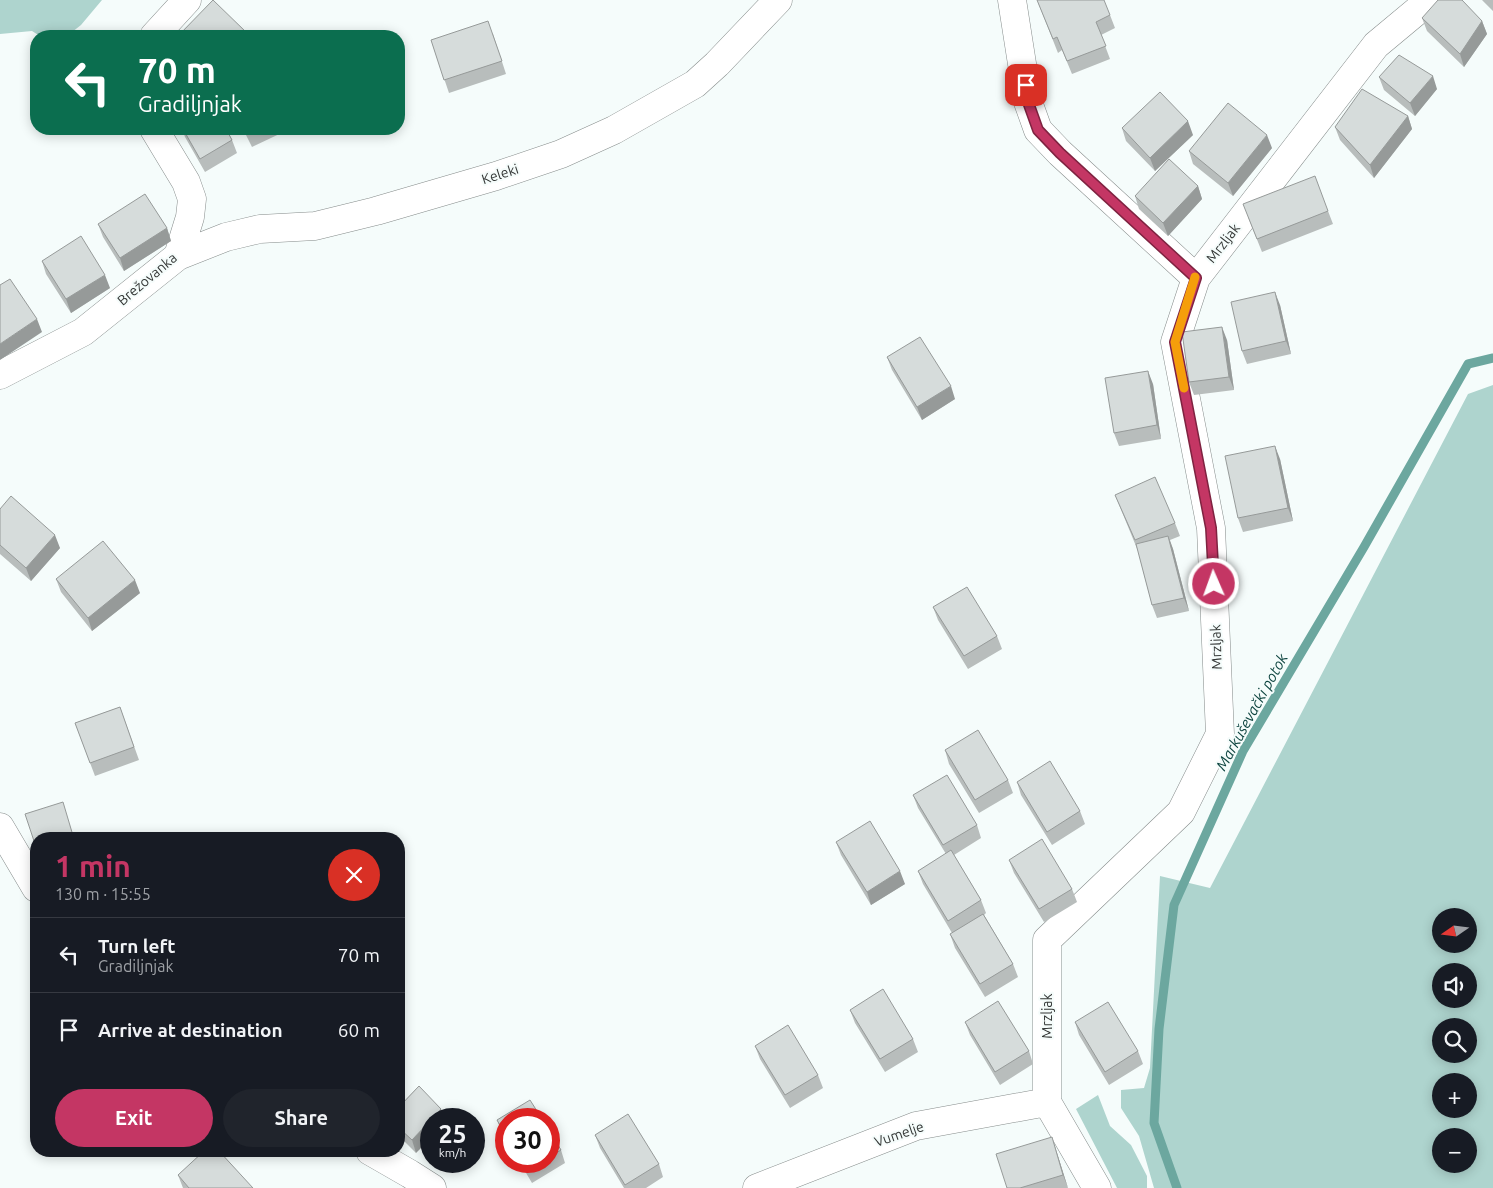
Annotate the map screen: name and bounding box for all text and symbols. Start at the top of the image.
icon: left [55,50,120,115]
text: 70 m [138,50,216,90]
pin [1005,64,1047,106]
icon: arrive [1012,71,1040,99]
text: Gradiljnjak [138,91,242,116]
street label: Keleki [479,161,521,187]
street label: Mrzljak [1203,220,1243,266]
street label: Brežovanka [114,250,180,308]
position arrow [1187,557,1239,609]
street label: Mrzljak [1207,624,1225,670]
water label: Markuševački potok [1212,650,1291,773]
text: 1 min [55,849,131,883]
button: close [328,849,380,901]
text: 130 m · 15:55 [55,885,151,903]
north arrow [1432,908,1478,952]
map controls [1432,908,1477,1173]
text: Turn left [98,935,176,957]
icon: left [55,941,83,969]
text: 70 m [338,944,380,966]
text: Gradiljnjak [98,957,174,975]
button: sound [1432,963,1477,1008]
street label: Mrzljak [1039,993,1055,1039]
icon: arrive [55,1016,83,1044]
button: search [1432,1018,1477,1063]
text: Arrive at destination [98,1019,283,1041]
text: 60 m [338,1019,380,1041]
button: + [1432,1073,1477,1118]
button: Exit [55,1089,213,1147]
button: Share [223,1089,380,1147]
speed limit sign: 30 [495,1108,560,1173]
street label: Vumelje [872,1118,926,1150]
text: 25 [438,1120,467,1148]
button: − [1432,1128,1477,1173]
text: km/h [439,1146,466,1159]

